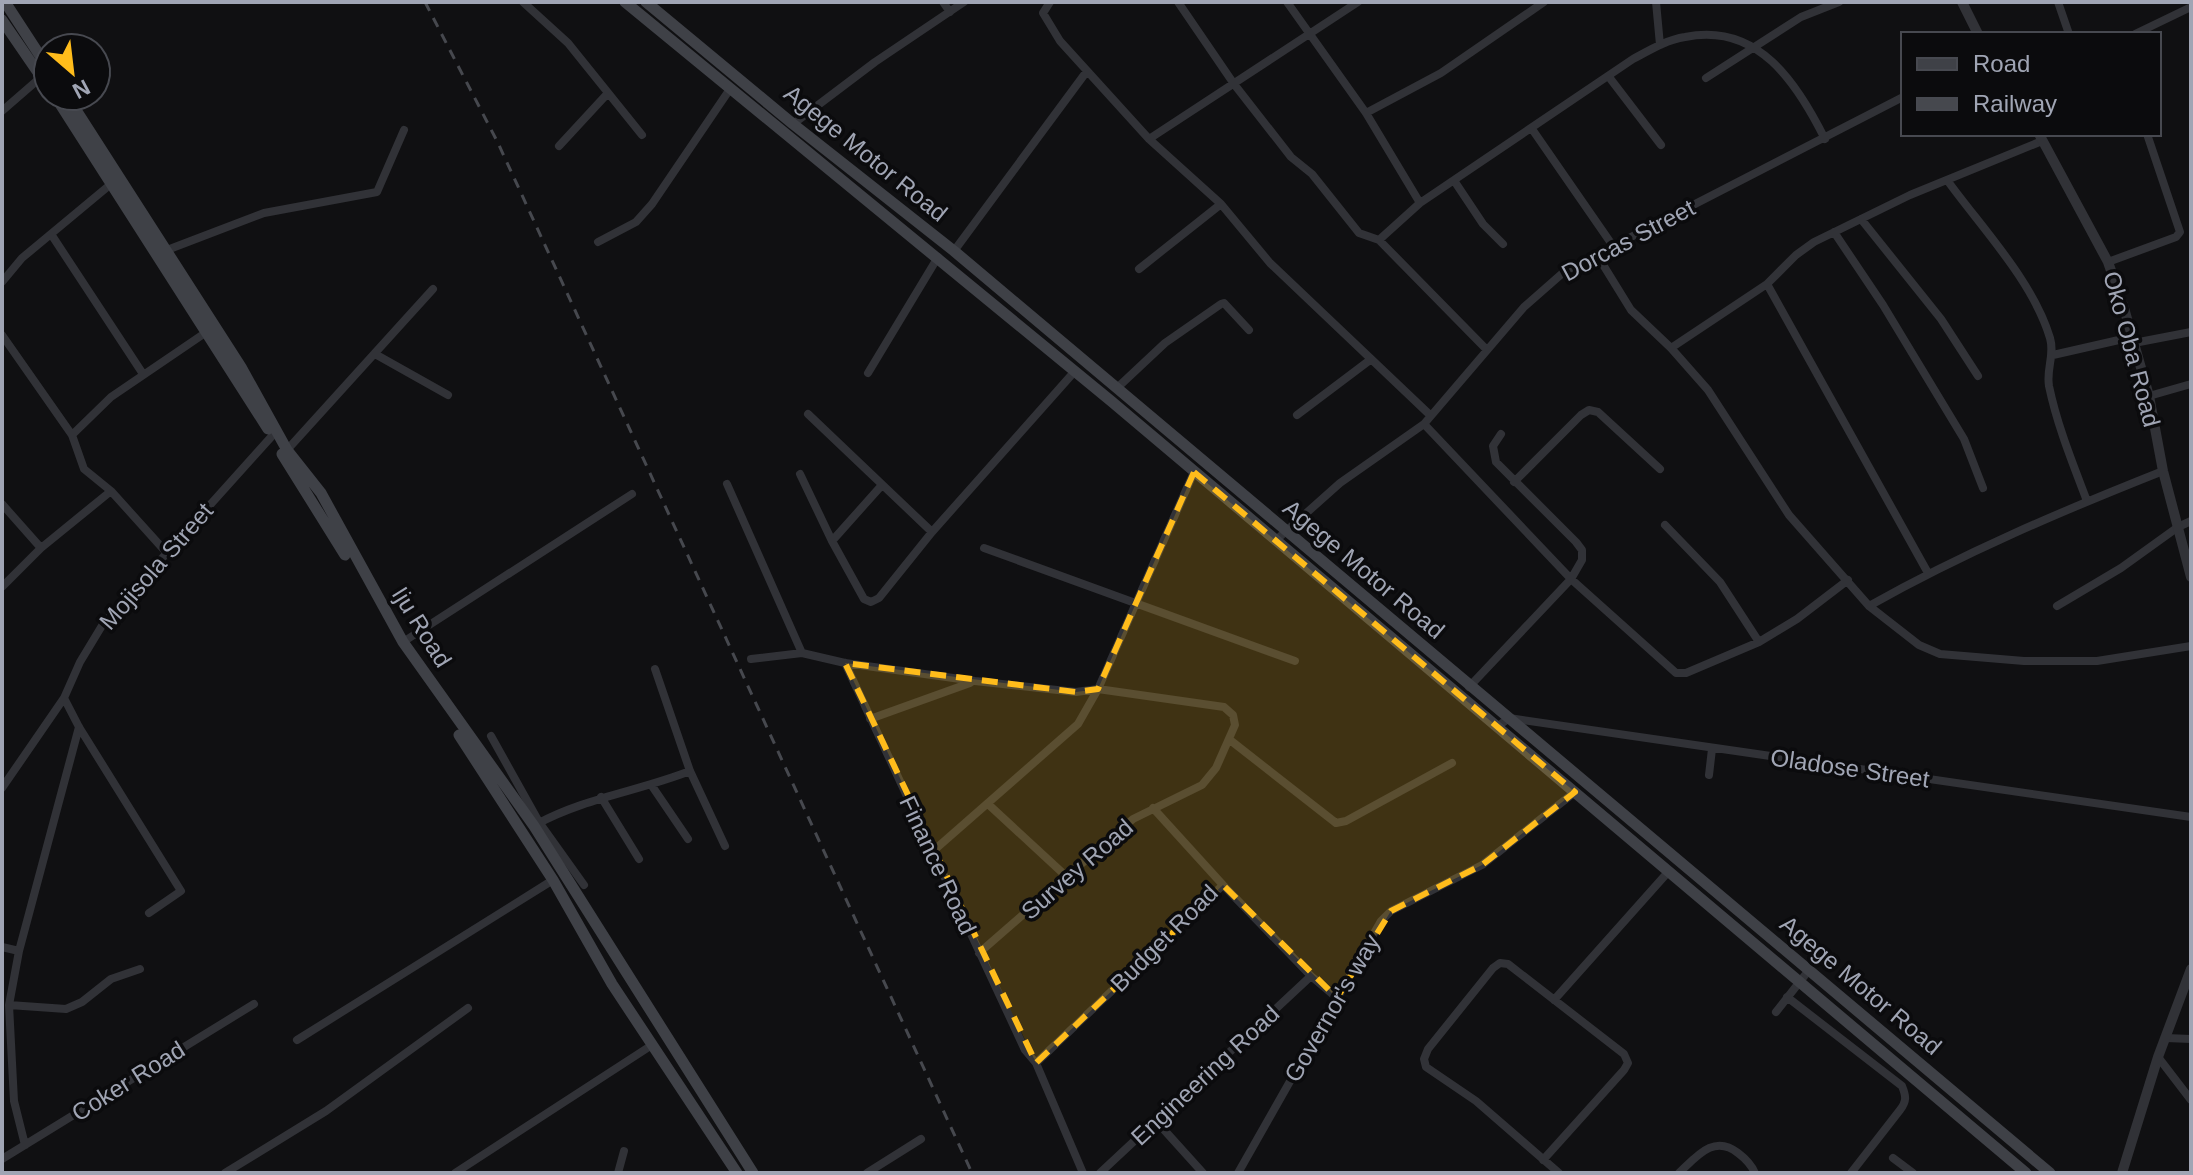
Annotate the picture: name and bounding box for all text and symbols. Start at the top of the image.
north arrow [32,32,112,112]
legend [1901,32,2161,136]
text: Road [1973,50,2030,77]
text: N [68,74,94,104]
street label: Agege Motor Road [779,79,953,227]
text: Railway [1973,90,2057,117]
street label: Dorcas Street [1557,193,1699,286]
street label: Oko Oba Road [2098,268,2166,430]
street label: Agege Motor Road [1278,494,1450,644]
street label: Mojisola Street [94,497,218,635]
street label: Iju Road [387,582,457,672]
street label: Oladose Street [1769,743,1931,793]
street label: Finance Road [894,792,982,938]
street label: Survey Road [1016,813,1138,925]
street label: Budget Road [1105,879,1223,997]
street label: Agege Motor Road [1775,910,1947,1060]
street label: Governor's way [1279,929,1385,1087]
street label: Engineering Road [1126,1000,1284,1150]
street label: Coker Road [67,1036,189,1126]

